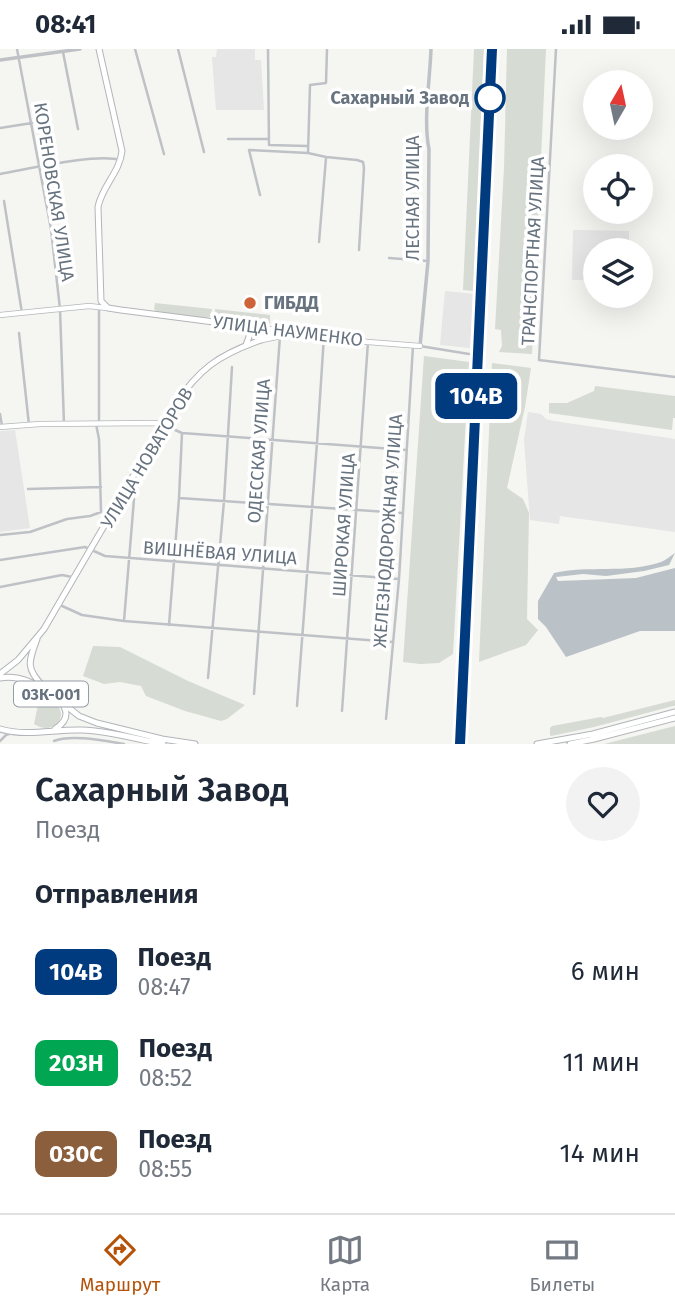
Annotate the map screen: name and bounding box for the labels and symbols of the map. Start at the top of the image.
north arrow [583,70,653,140]
marker: Сахарный Завод [475,83,505,113]
place label: Сахарный Завод [330,87,469,109]
street label: КОРЕНОВСКАЯ УЛИЦА [29,101,79,284]
street label: ЛЕСНАЯ УЛИЦА [402,135,424,261]
street label: ТРАНСПОРТНАЯ УЛИЦА [517,155,549,346]
place label: ГИБДД [264,292,319,314]
marker: ГИБДД [242,295,258,311]
street label: УЛИЦА НАУМЕНКО [212,311,364,351]
line badge: 104В [427,373,525,419]
street label: ОДЕССКАЯ УЛИЦА [243,377,275,524]
street label: УЛИЦА НОВАТОРОВ [96,384,198,532]
street label: ЖЕЛЕЗНОДОРОЖНАЯ УЛИЦА [369,413,407,649]
street label: ШИРОКАЯ УЛИЦА [328,452,360,598]
street label: ВИШНЁВАЯ УЛИЦА [142,537,298,569]
road number: 03К-001 [14,681,88,707]

